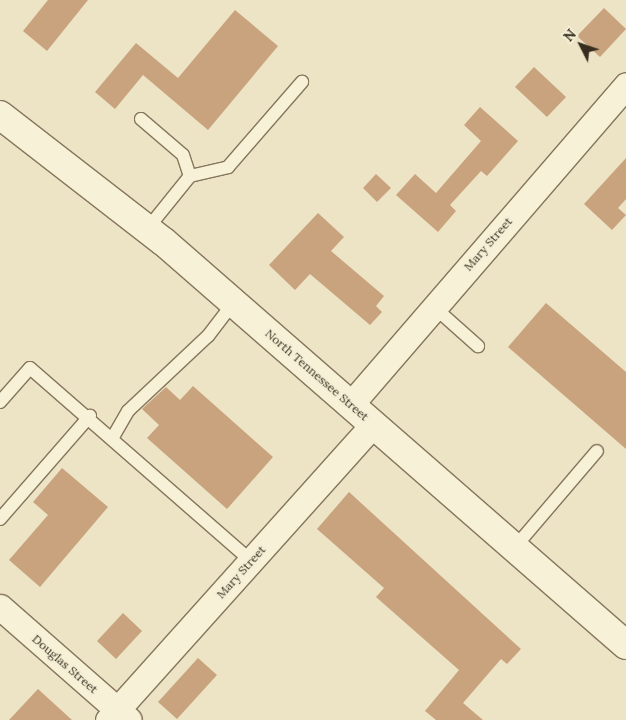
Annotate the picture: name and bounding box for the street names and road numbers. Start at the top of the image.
street label: Mary Street [461,214,515,274]
street label: North Tennessee Street [262,326,372,424]
street label: Mary Street [214,543,268,601]
street label: Douglas Street [29,632,101,696]

